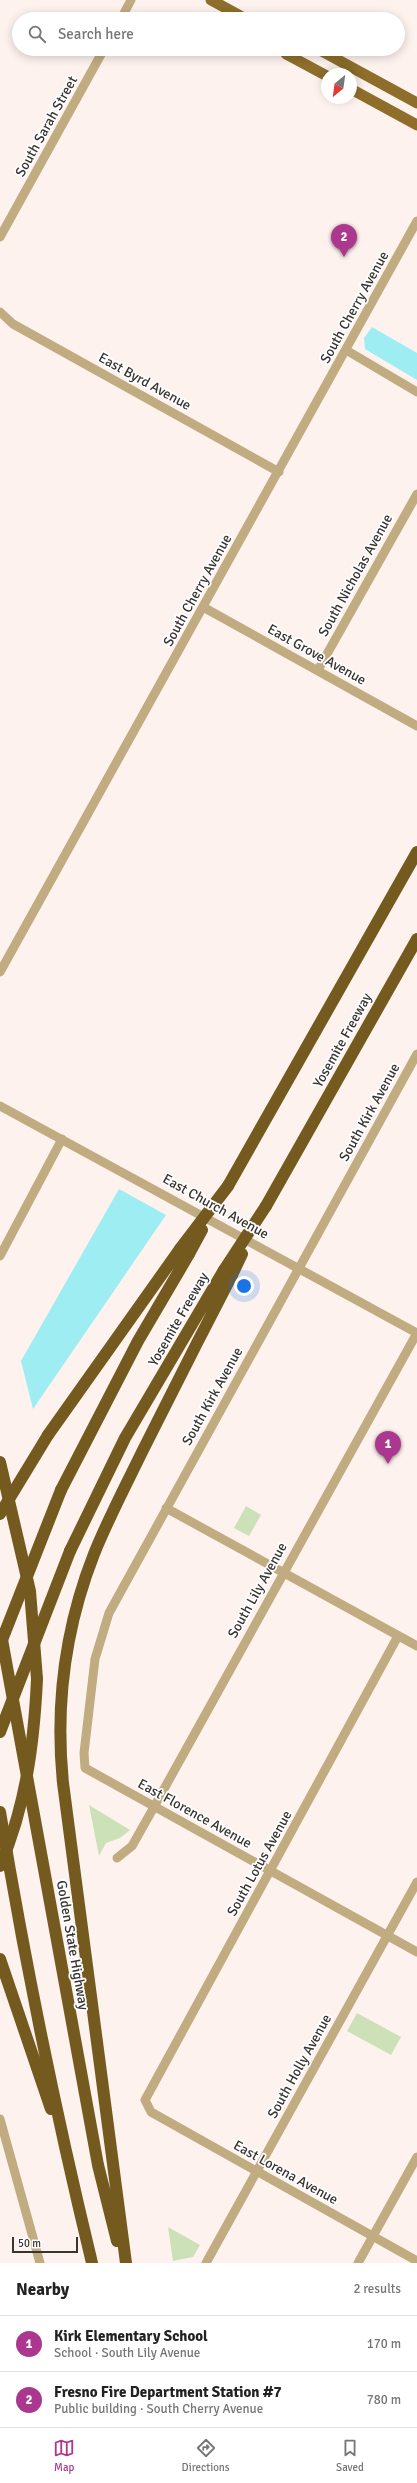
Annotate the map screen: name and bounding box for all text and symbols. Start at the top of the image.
search box [12,12,405,56]
icon: search [26,23,48,45]
text: Search here [58,25,134,43]
north arrow [321,68,357,104]
street label: South Sarah Street [12,73,81,180]
pin: 2 [331,224,357,257]
street label: South Cherry Avenue [317,248,392,366]
street label: East Byrd Avenue [96,349,194,414]
street label: South Nicholas Avenue [315,511,396,639]
street label: South Cherry Avenue [160,531,235,649]
street label: East Grove Avenue [264,620,369,689]
street label: Yosemite Freeway [309,990,376,1091]
street label: South Kirk Avenue [335,1060,403,1164]
street label: East Church Avenue [160,1170,272,1243]
street label: Yosemite Freeway [145,1269,212,1369]
your location [234,1276,254,1296]
street label: South Kirk Avenue [178,1344,246,1448]
pin: 1 [375,1431,401,1464]
street label: South Lily Avenue [224,1540,291,1641]
street label: East Florence Avenue [135,1775,255,1852]
street label: South Lotus Avenue [223,1808,295,1919]
street label: Golden State Highway [53,1879,92,2012]
street label: South Holly Avenue [264,2011,335,2121]
street label: East Lorena Avenue [231,2137,341,2208]
scale bar [12,2235,78,2254]
text: 50 m [18,2237,41,2250]
text: Nearby [16,2279,69,2300]
text: 2 results [353,2281,401,2297]
text: Kirk Elementary School [54,2327,208,2345]
text: 1 [25,2336,33,2352]
text: 170 m [367,2336,401,2352]
text: School · South Lily Avenue [54,2345,200,2361]
text: Fresno Fire Department Station #7 [54,2383,282,2401]
text: 2 [25,2392,33,2408]
text: 780 m [367,2392,401,2408]
text: Public building · South Cherry Avenue [54,2401,263,2417]
tab: Map [53,2437,75,2474]
tab: Directions [182,2437,230,2474]
tab: Saved [336,2437,364,2474]

